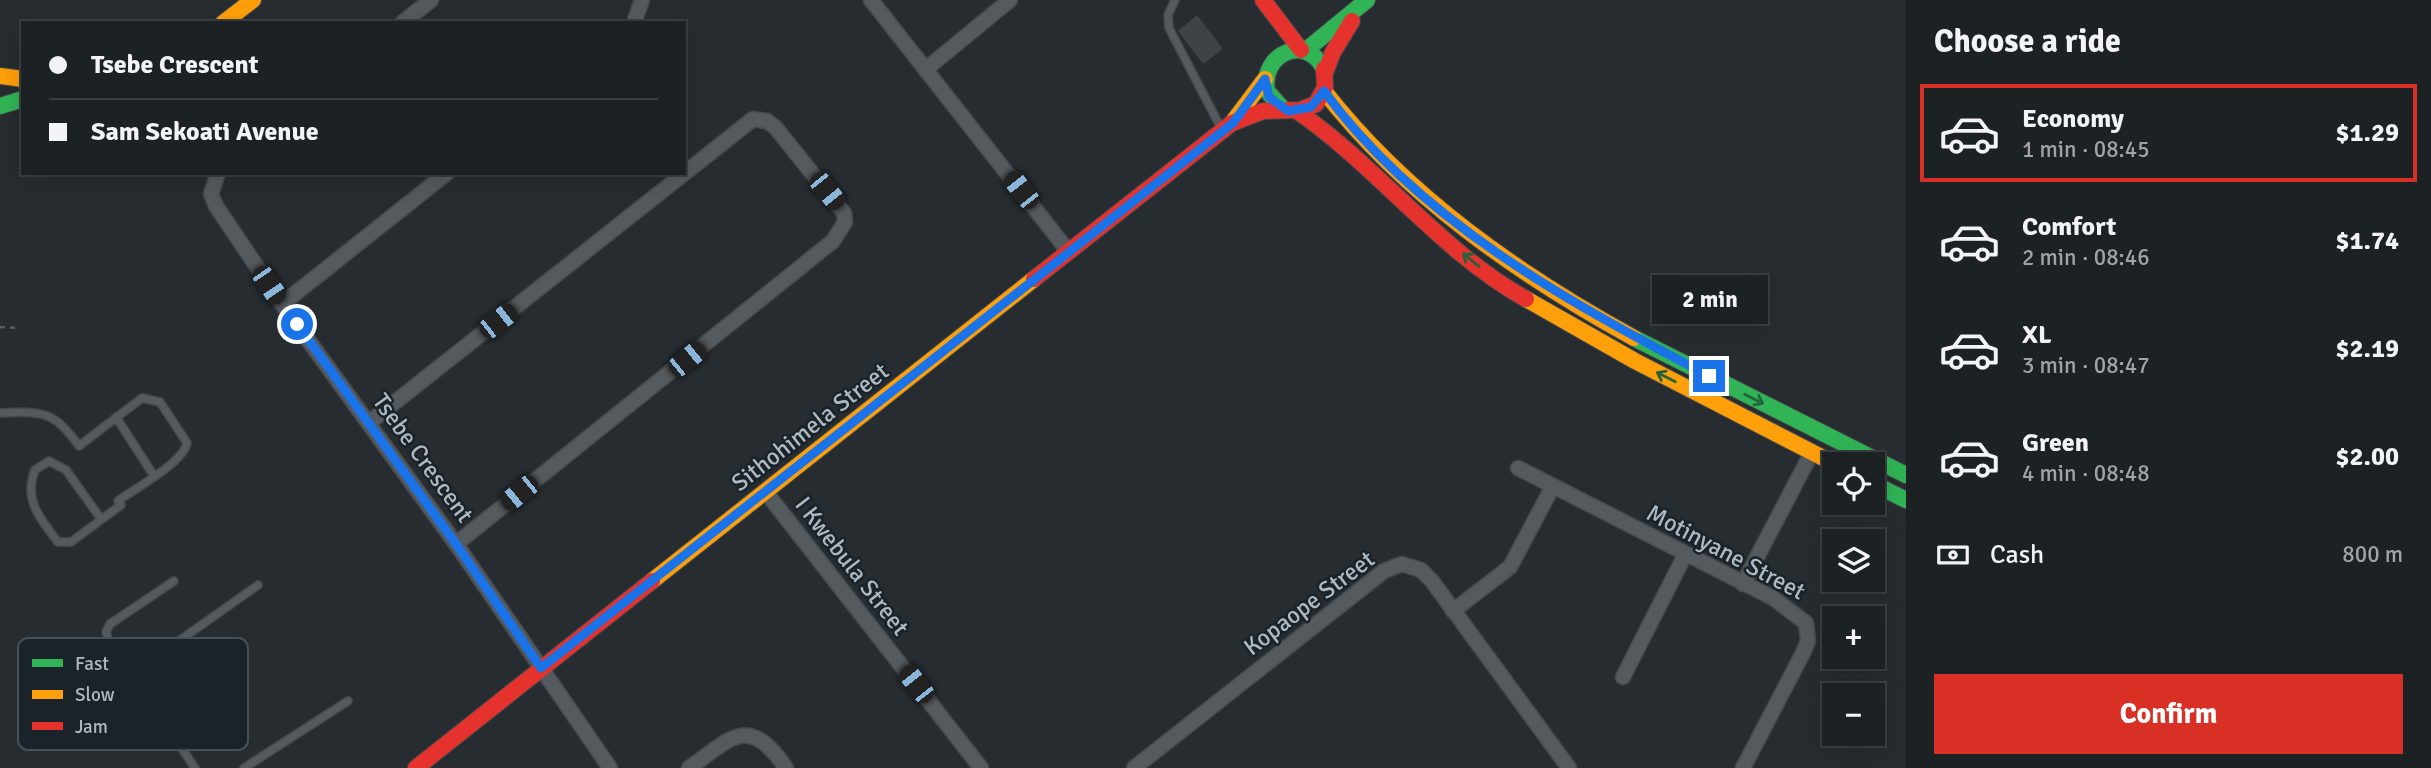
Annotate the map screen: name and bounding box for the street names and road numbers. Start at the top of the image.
street label: Sithohimela Street [725,356,895,498]
street label: Tsebe Crescent [366,387,480,529]
street label: I Kwebula Street [788,491,916,641]
street label: Motinyane Street [1642,498,1810,606]
street label: Kopaope Street [1238,544,1380,662]

